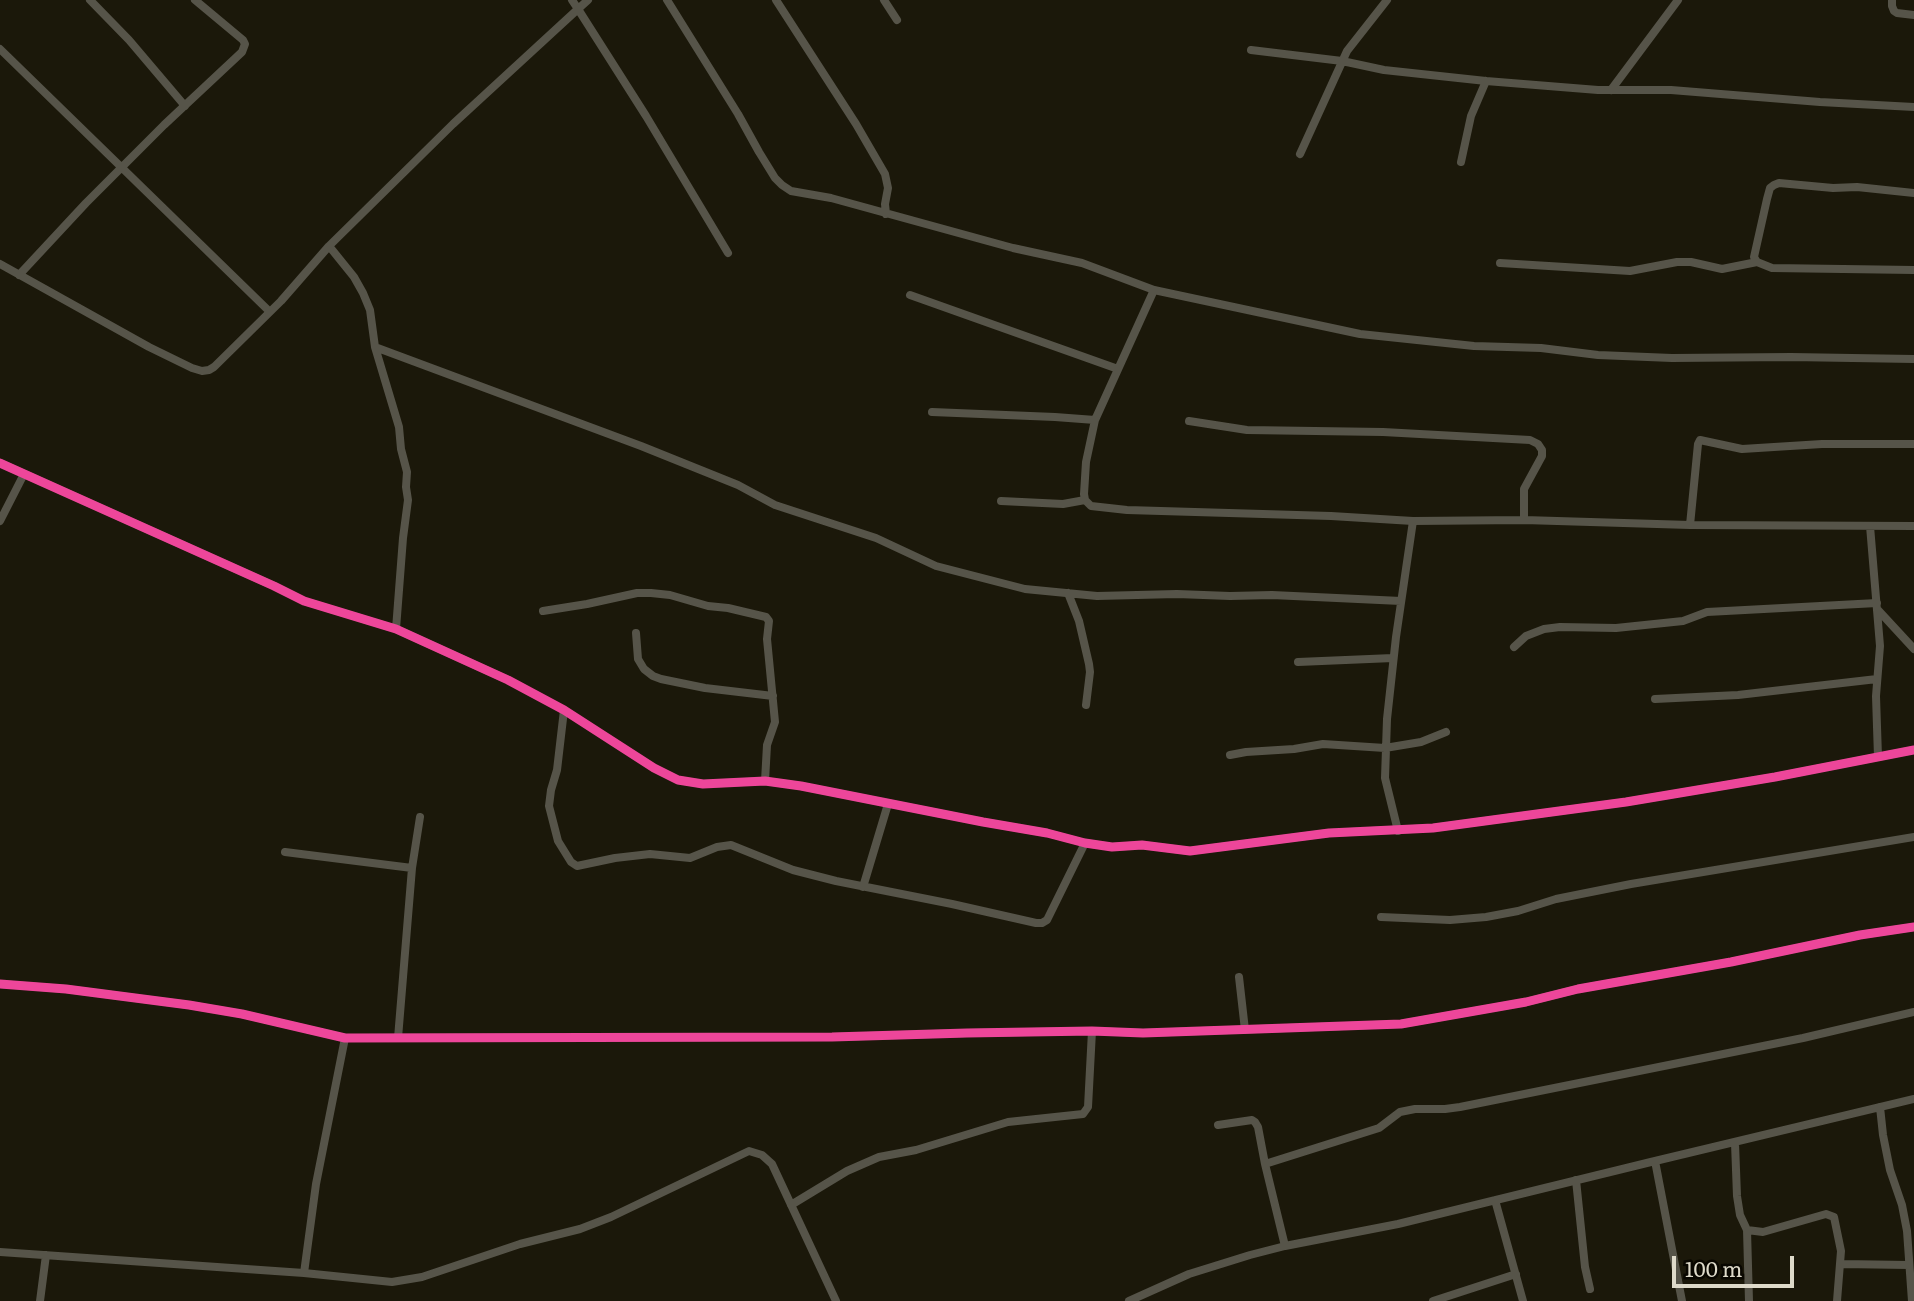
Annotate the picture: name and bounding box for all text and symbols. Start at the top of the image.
scale bar [1676,1242,1798,1286]
text: 100 m [1685,1252,1742,1283]

